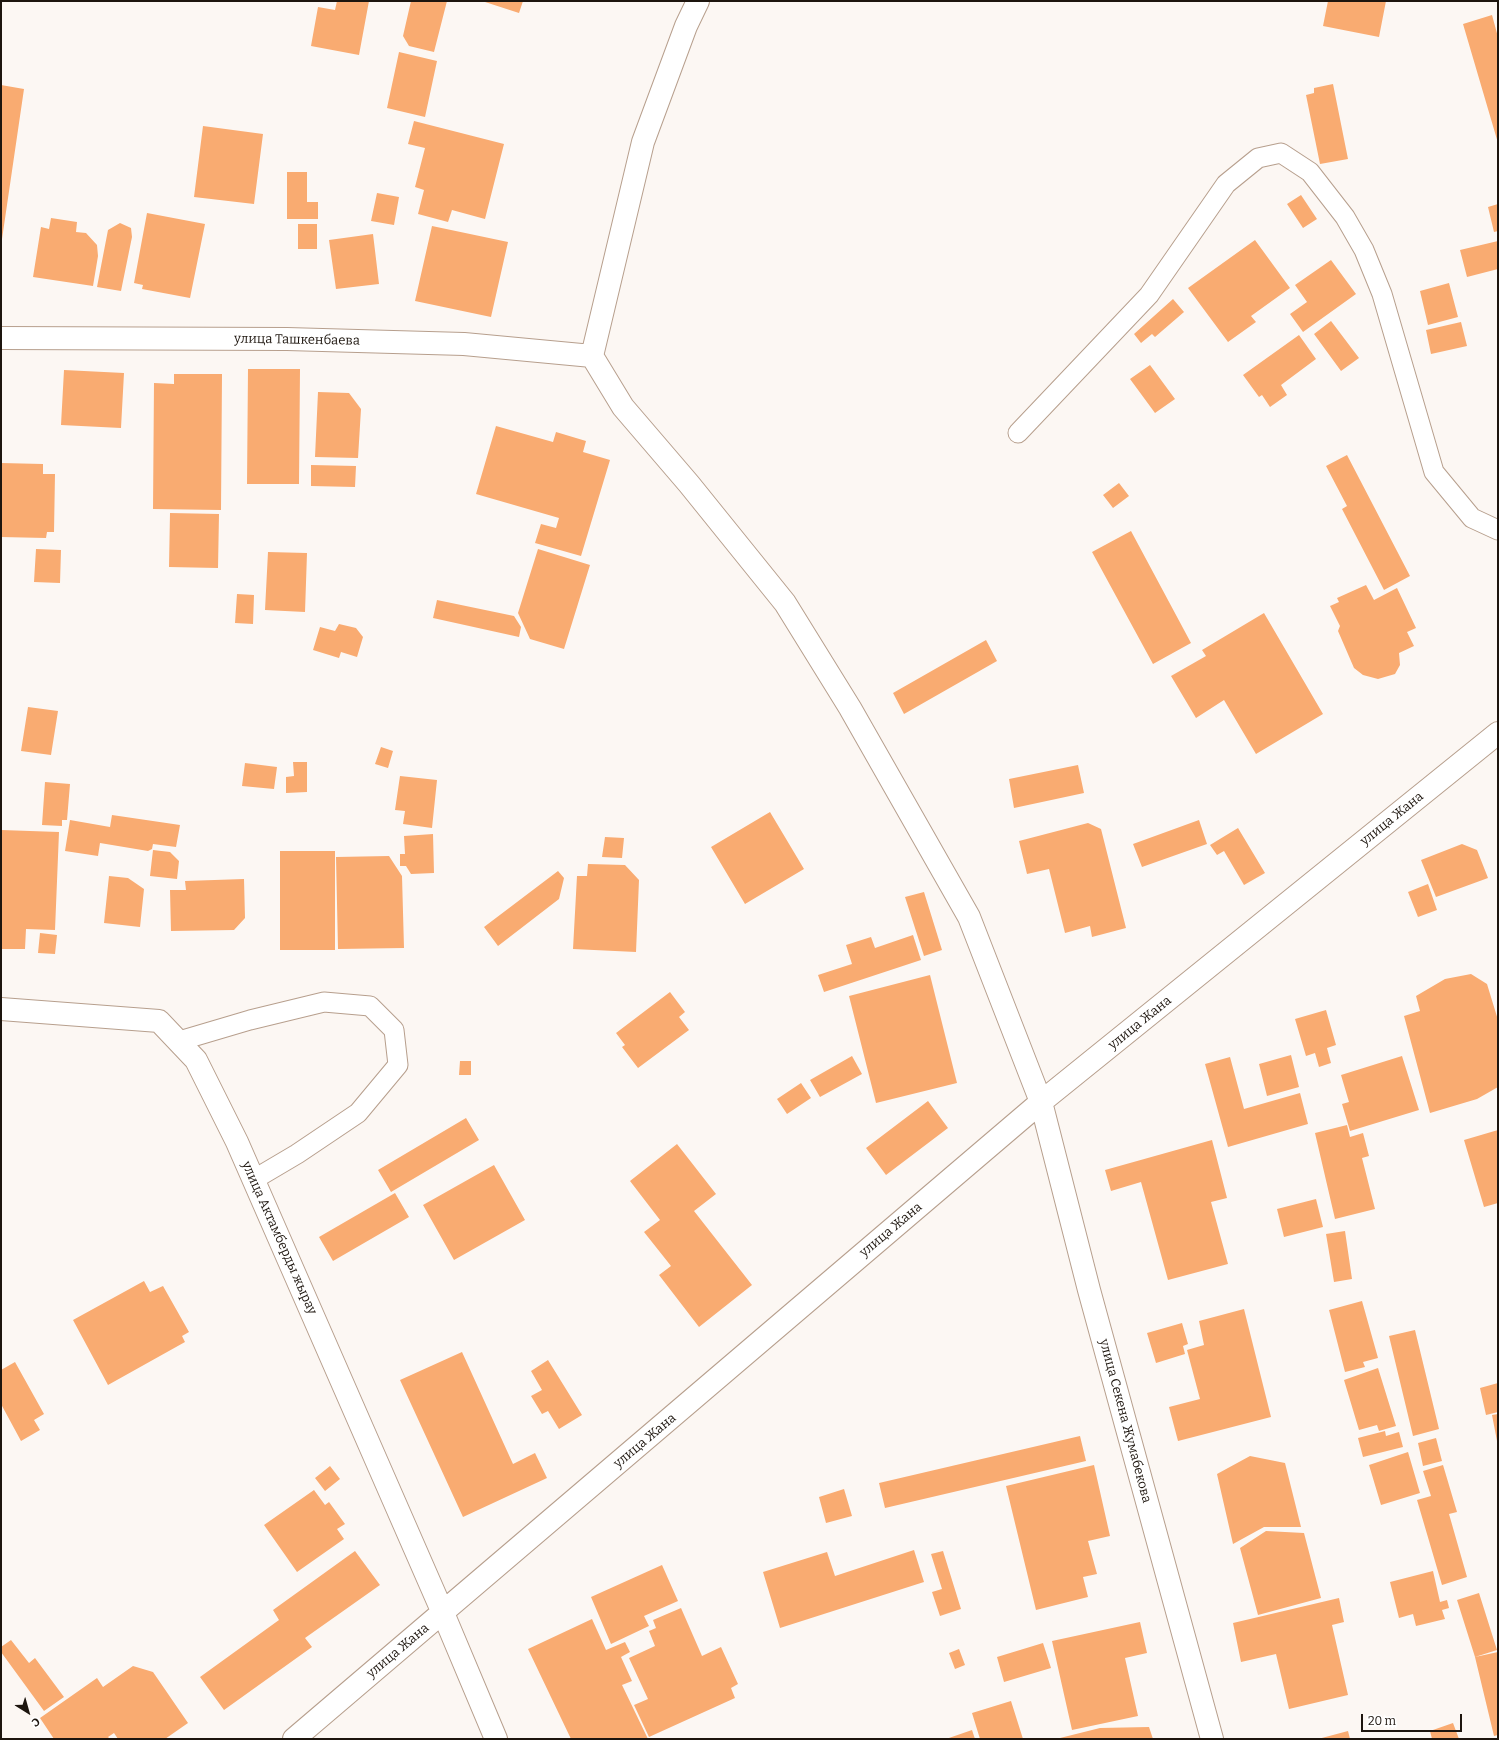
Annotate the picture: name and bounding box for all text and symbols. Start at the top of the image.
street label: улица Ташкенбаева [234,331,360,349]
street label: улица Жана [1357,789,1427,849]
street label: улица Жана [1105,993,1175,1053]
street label: улица Актамберды жырау [238,1159,320,1317]
street label: улица Жана [857,1199,925,1261]
street label: улица Секена Жумабекова [1096,1337,1154,1505]
street label: улица Жана [611,1410,679,1472]
street label: улица Жана [364,1620,432,1682]
north arrow [8,1692,48,1732]
scale bar [1363,1706,1464,1732]
text: 20 m [1368,1714,1396,1728]
text: С [29,1715,42,1729]

